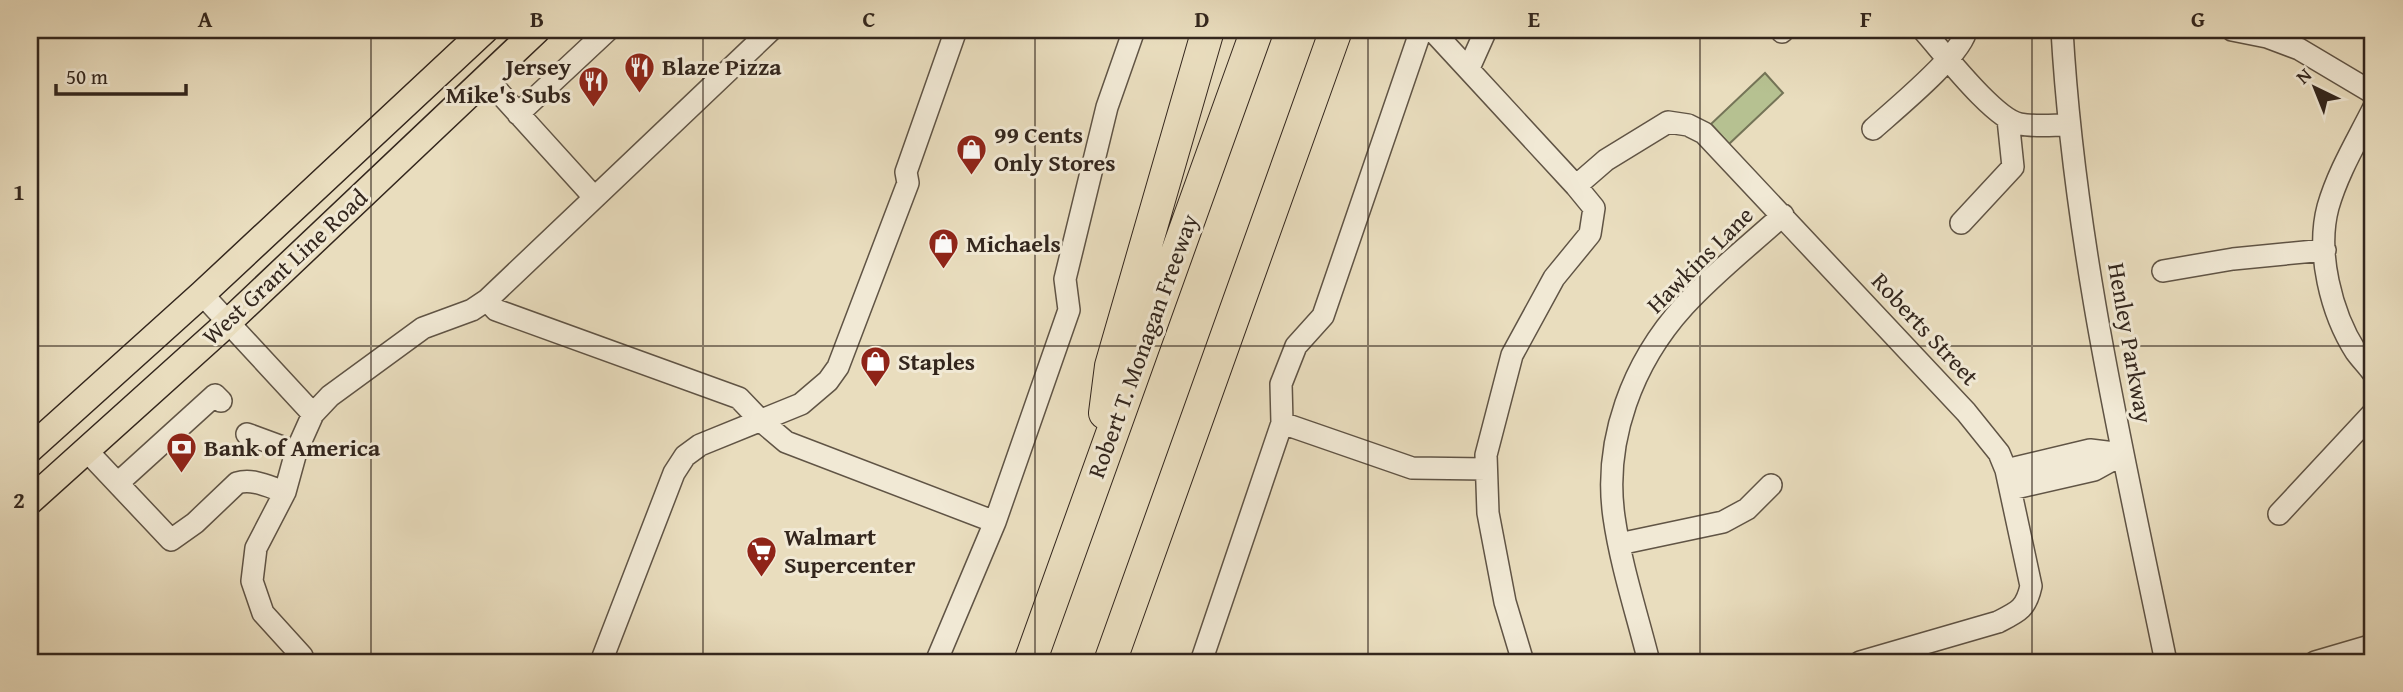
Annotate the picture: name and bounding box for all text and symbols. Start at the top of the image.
text: A [198,2,213,35]
text: B [530,2,544,35]
text: C [862,2,876,35]
text: D [1195,2,1210,35]
text: E [1528,2,1540,35]
text: F [1860,2,1872,35]
text: G [2191,2,2205,35]
place label: Jersey Mike's Subs [446,49,572,112]
place label: Blaze Pizza [662,49,782,84]
restaurant icon: Blaze Pizza [622,50,656,94]
scale bar [56,52,186,96]
north arrow [2280,52,2350,122]
text: 50 m [66,61,108,92]
text: N [2289,61,2318,90]
restaurant icon: Jersey Mike's Subs [577,64,611,108]
place label: 99 Cents Only Stores [994,117,1116,180]
shop icon: 99 Cents Only Stores [954,132,988,176]
text: 1 [13,175,25,208]
street label: West Grant Line Road [194,180,375,353]
street label: Hawkins Lane [1638,198,1761,321]
street label: Robert T. Monagan Freeway [1078,209,1207,483]
place label: Michaels [966,226,1061,261]
shop icon: Michaels [926,227,960,271]
street label: Henley Parkway [2099,260,2162,426]
street label: Roberts Street [1864,264,1988,394]
place label: Staples [898,344,975,379]
shop icon: Staples [858,345,892,389]
place label: Bank of America [204,430,381,465]
bank icon: Bank of America [164,431,198,475]
text: 2 [13,483,25,516]
place label: Walmart Supercenter [784,519,915,582]
supermarket icon: Walmart Supercenter [744,534,778,578]

